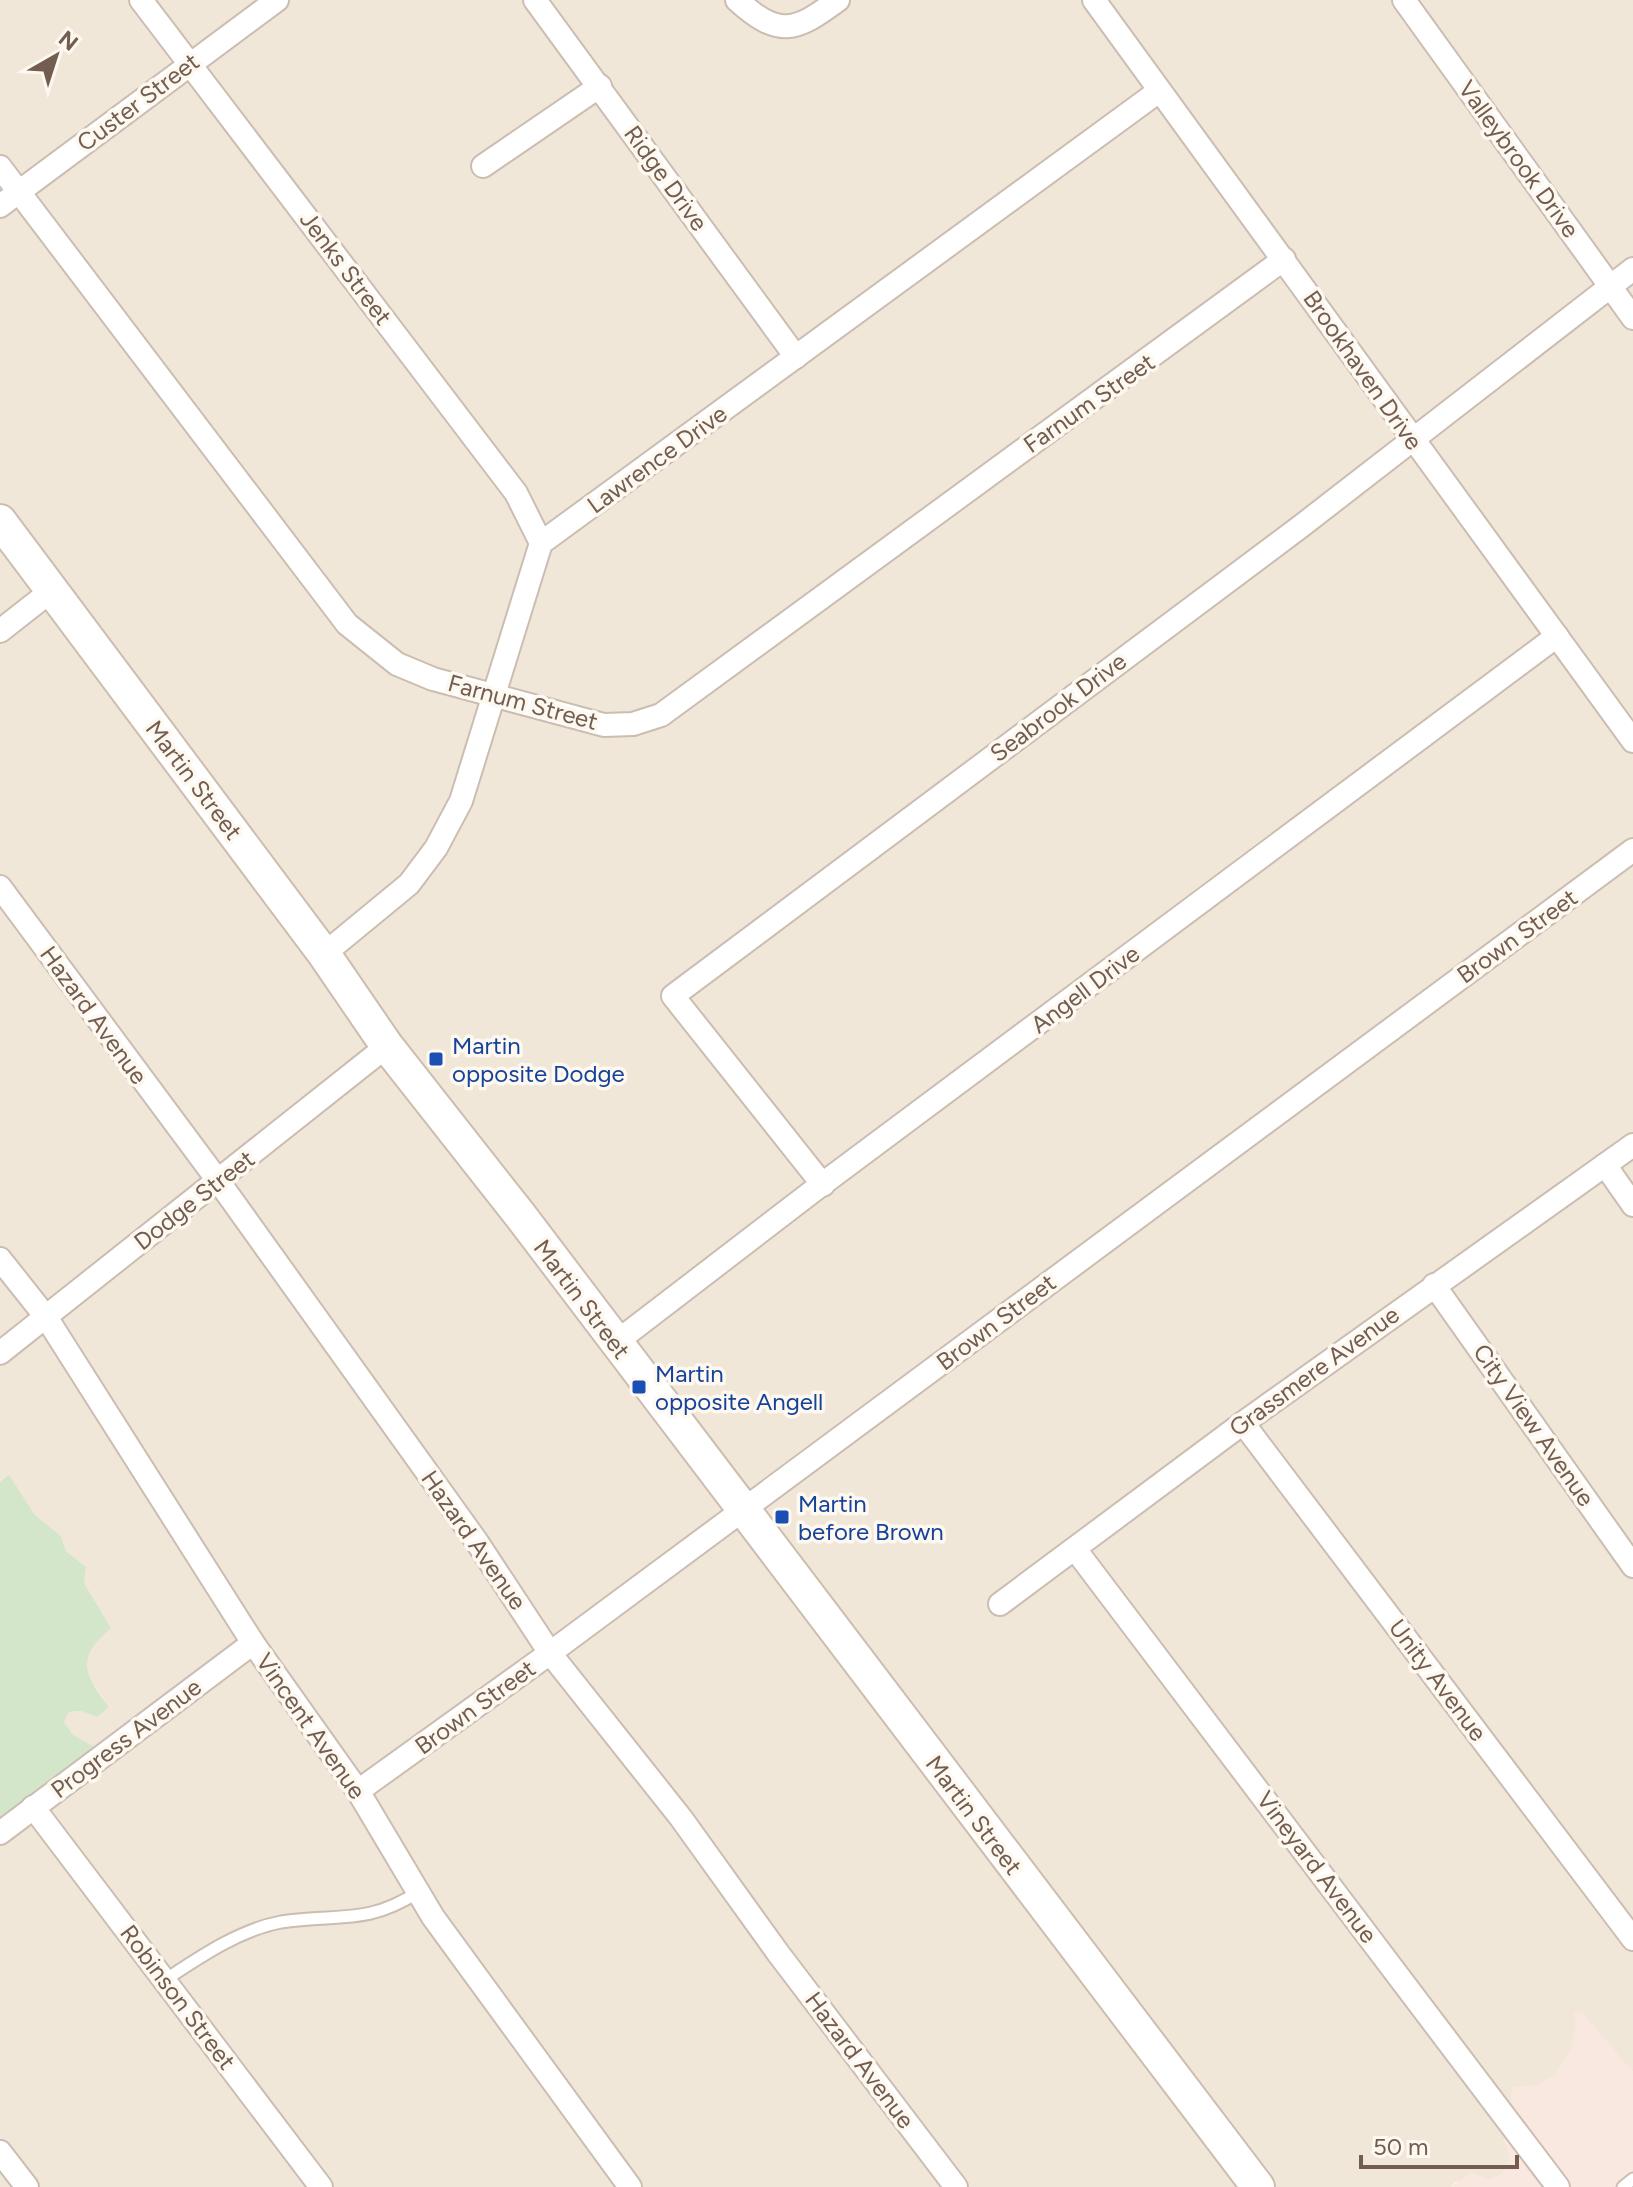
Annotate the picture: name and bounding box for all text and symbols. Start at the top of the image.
north arrow [16,16,96,96]
text: N [53,25,83,57]
street label: Custer Street [71,47,205,157]
street label: Valleybrook Drive [1452,75,1586,243]
street label: Ridge Drive [618,120,714,236]
street label: Jenks Street [294,205,398,331]
street label: Brookhaven Drive [1297,285,1429,455]
street label: Farnum Street [1018,347,1160,459]
street label: Lawrence Drive [582,399,732,519]
street label: Seabrook Drive [984,646,1132,768]
street label: Farnum Street [445,668,601,736]
street label: Martin Street [140,715,248,845]
street label: Brown Street [1451,883,1583,989]
street label: Angell Drive [1025,939,1145,1039]
street label: Hazard Avenue [34,940,154,1090]
place label: Martin opposite Dodge [452,1031,625,1088]
marker: Martin opposite Dodge [427,1050,445,1068]
street label: Dodge Street [128,1144,260,1256]
street label: Martin Street [528,1234,636,1364]
street label: Brown Street [931,1268,1061,1376]
street label: Grassmere Avenue [1223,1300,1405,1442]
street label: City View Avenue [1467,1338,1601,1512]
place label: Martin opposite Angell [655,1359,823,1416]
marker: Martin opposite Angell [630,1378,648,1396]
street label: Hazard Avenue [415,1465,533,1615]
place label: Martin before Brown [798,1489,944,1546]
marker: Martin before Brown [773,1508,791,1526]
street label: Unity Avenue [1383,1613,1493,1747]
street label: Vincent Avenue [250,1648,372,1804]
street label: Brown Street [409,1654,541,1760]
street label: Progress Avenue [45,1672,207,1804]
street label: Martin Street [920,1750,1028,1880]
street label: Vineyard Avenue [1251,1786,1383,1948]
street label: Robinson Street [114,1919,242,2075]
street label: Hazard Avenue [799,1986,921,2134]
scale bar [1361,2119,1517,2169]
text: 50 m [1373,2132,1429,2161]

